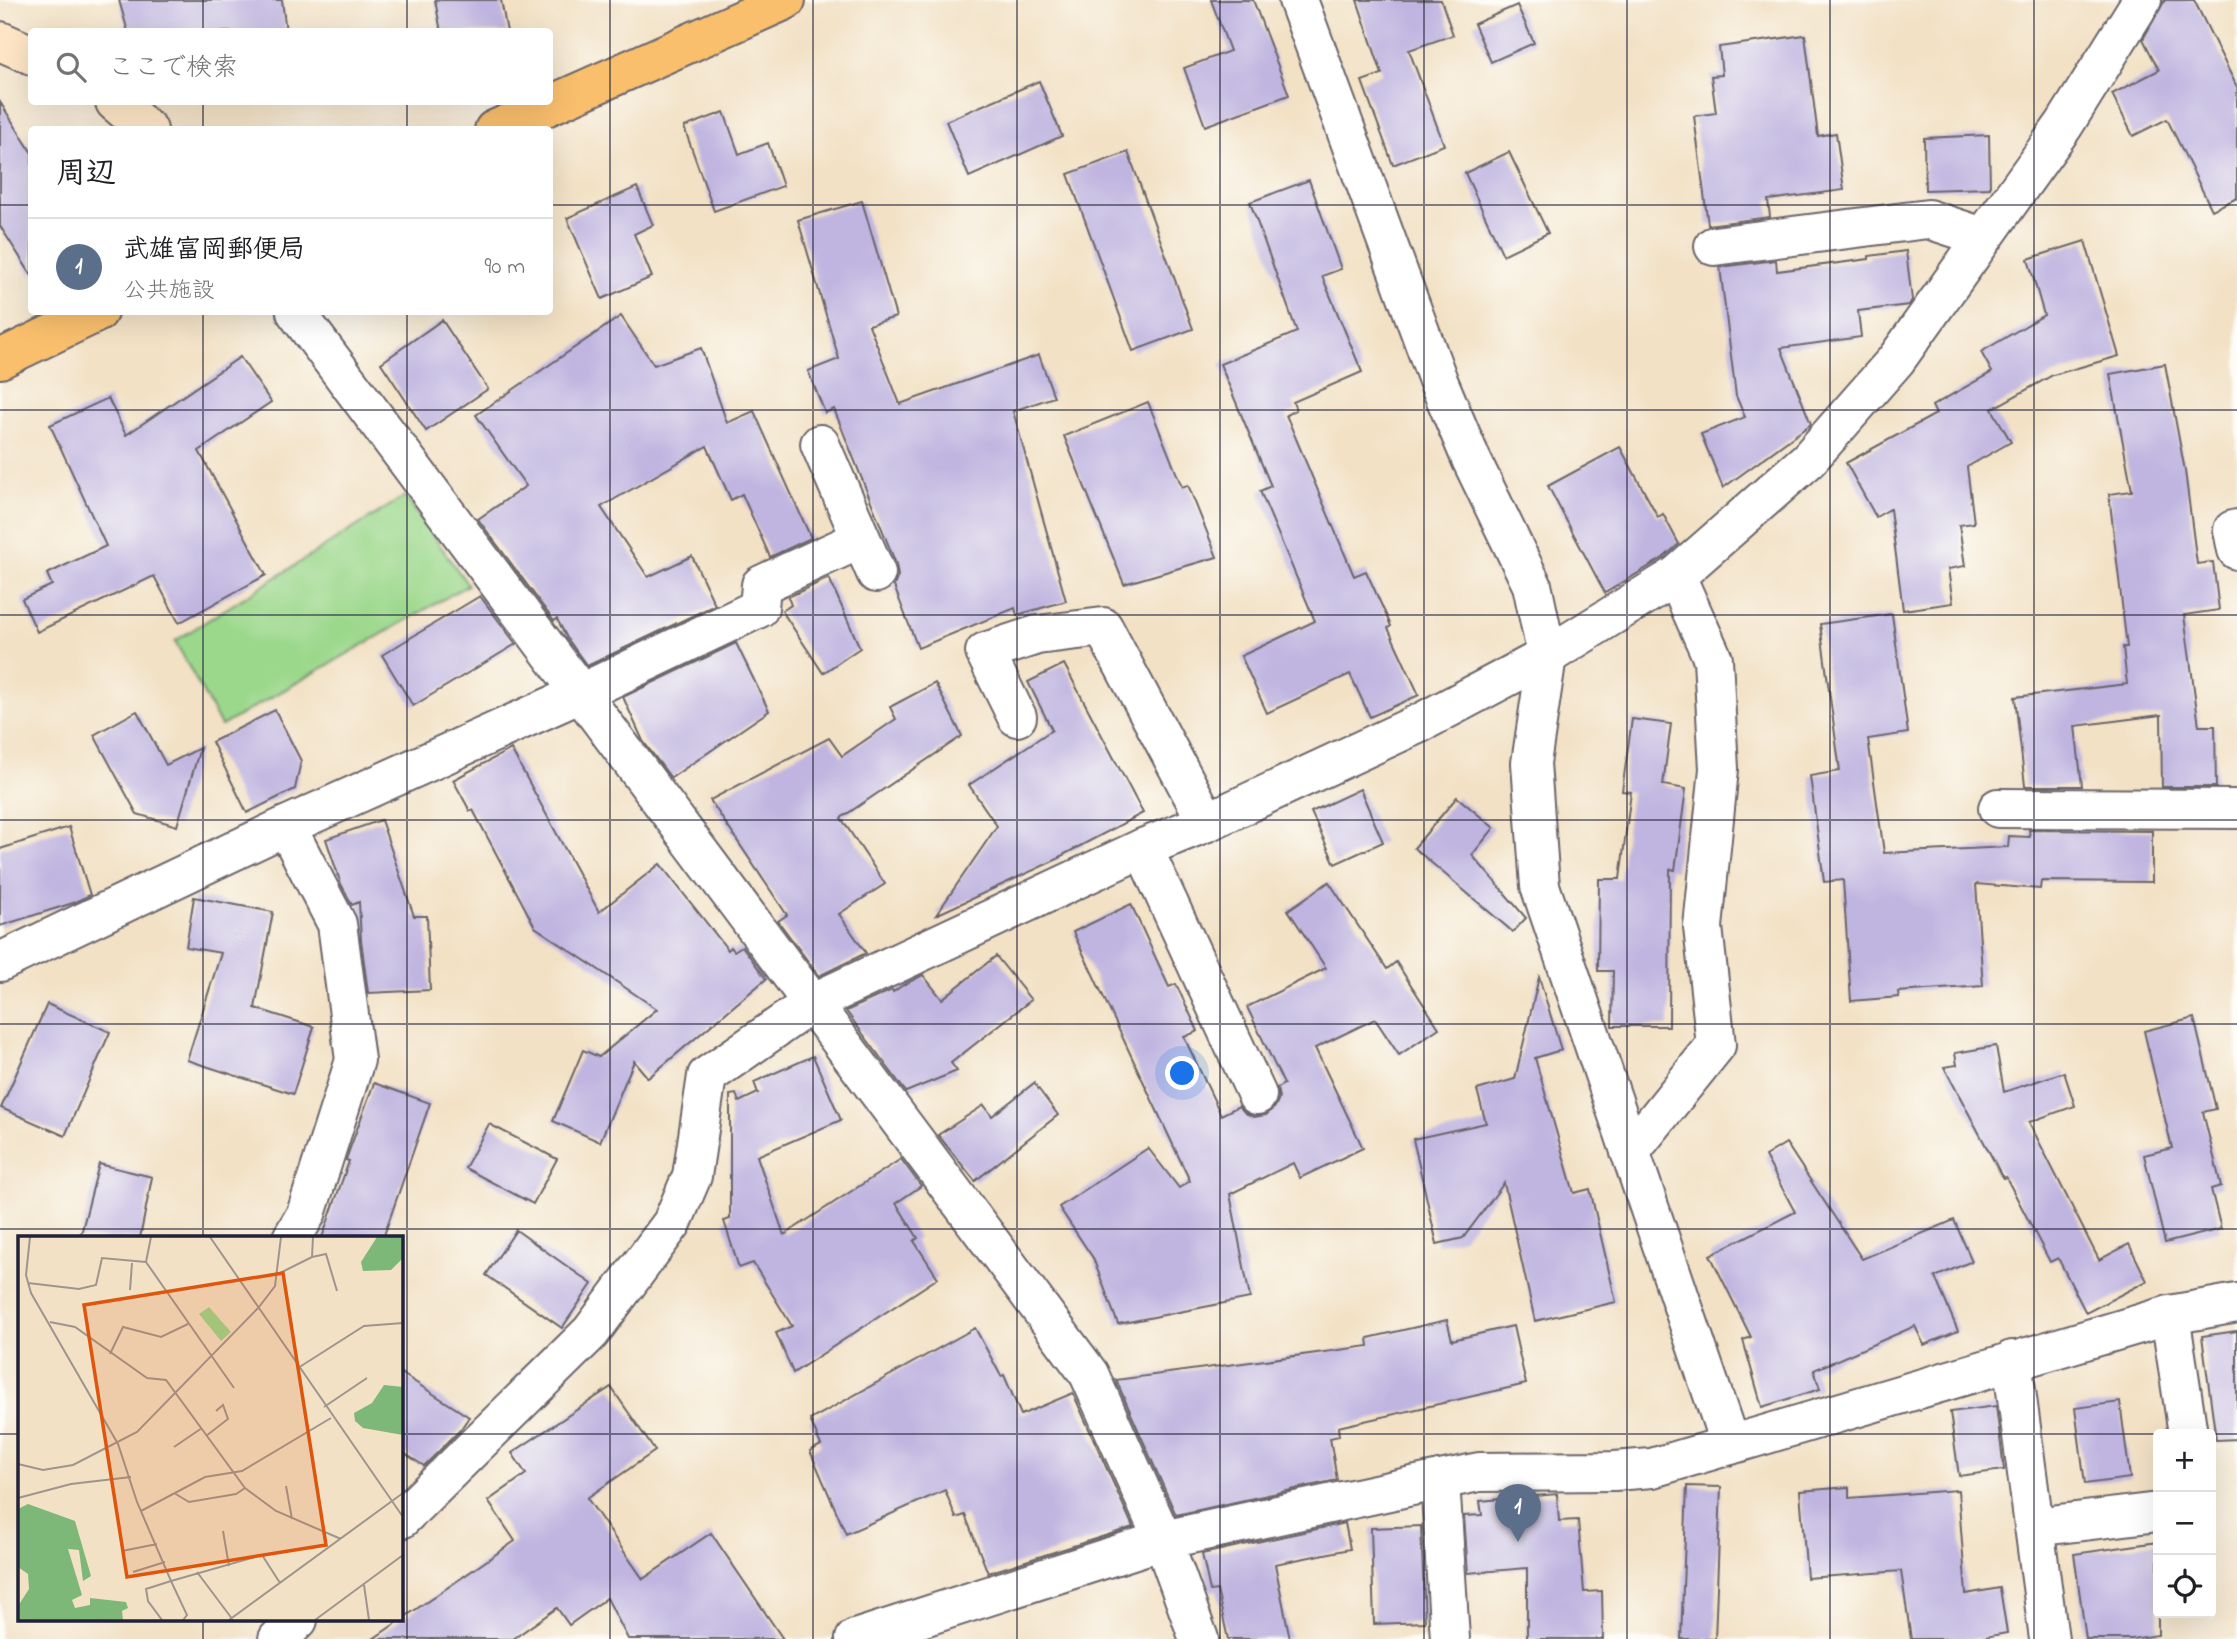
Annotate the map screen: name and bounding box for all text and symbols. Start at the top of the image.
search box [28,28,553,105]
icon: search [52,48,90,86]
text: ここで検索 [108,50,238,88]
text: 周辺 [56,153,116,197]
text: 武雄富岡郵便局 [123,232,305,270]
text: 1 [75,251,83,284]
text: 90 m [485,251,525,284]
text: 公共施設 [123,275,215,308]
your location [1165,1056,1199,1090]
inset map [18,1236,402,1622]
map controls [2153,1429,2216,1618]
button: + [2153,1429,2216,1492]
pin: 1 [1495,1484,1541,1542]
button: − [2153,1492,2216,1555]
button: locate [2153,1555,2216,1618]

